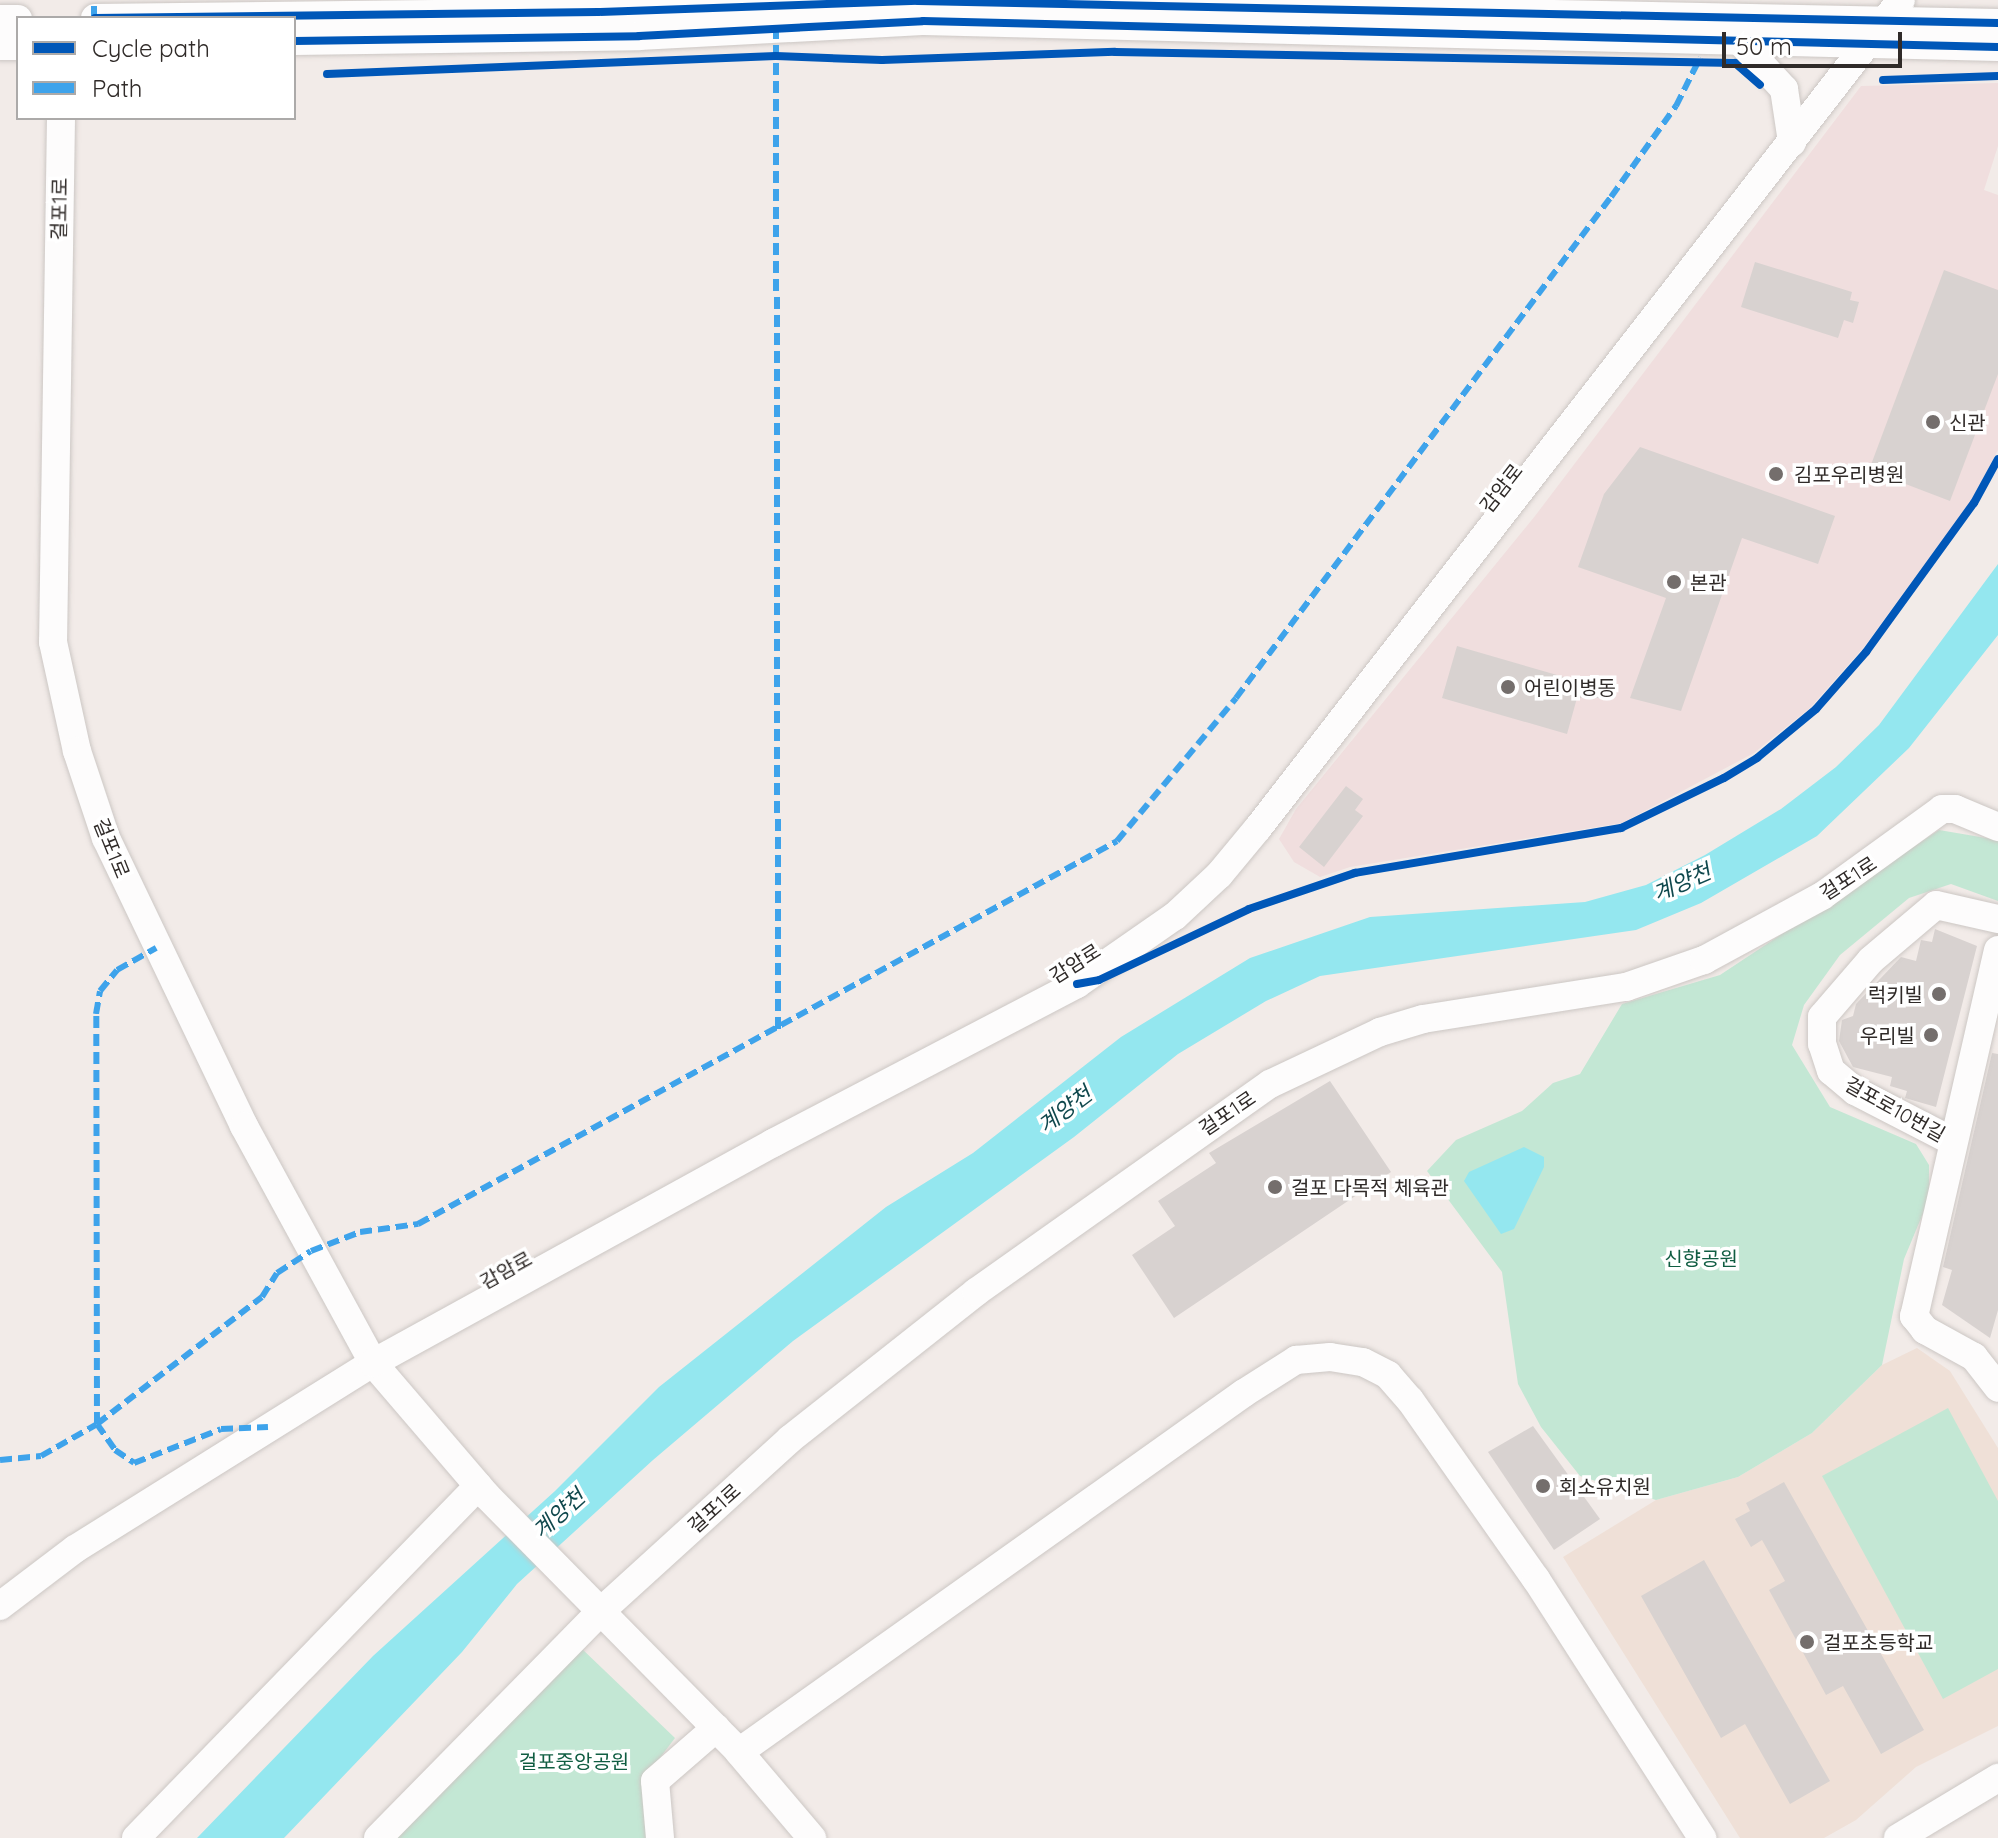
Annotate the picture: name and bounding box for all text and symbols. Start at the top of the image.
legend [16,16,296,120]
scale bar [1726,16,1906,66]
text: 50 m [1736,31,1792,61]
text: Cycle path [92,33,210,63]
text: Path [92,73,143,103]
street label: 걸포1로 [46,177,72,241]
place label: 신관 [1949,410,1986,434]
marker: 신관 [1924,413,1942,431]
street label: 감암로 [1475,459,1527,517]
place label: 김포우리병원 [1794,462,1904,486]
marker: 김포우리병원 [1765,463,1787,485]
place label: 본관 [1690,570,1727,594]
marker: 본관 [1665,573,1683,591]
place label: 어린이병동 [1524,675,1616,699]
marker: 어린이병동 [1499,678,1517,696]
street label: 걸포1로 [89,814,135,882]
street label: 걸포1로 [1815,851,1881,905]
water label: 계양천 [1649,859,1715,907]
street label: 감암로 [1045,938,1105,988]
place label: 럭키빌 [1868,982,1923,1006]
marker: 럭키빌 [1930,985,1948,1003]
place label: 우리빌 [1860,1023,1915,1047]
marker: 우리빌 [1922,1026,1940,1044]
street label: 걸포로10번길 [1841,1072,1949,1146]
water label: 계양천 [1033,1081,1097,1139]
street label: 걸포1로 [1194,1086,1260,1140]
place label: 걸포 다목적 체육관 [1291,1175,1449,1199]
marker: 걸포 다목적 체육관 [1266,1178,1284,1196]
street label: 감암로 [476,1246,536,1294]
park label: 신향공원 [1664,1246,1738,1270]
place label: 회소유치원 [1559,1474,1651,1498]
marker: 회소유치원 [1534,1477,1552,1495]
street label: 걸포1로 [683,1478,745,1538]
water label: 계양천 [528,1484,590,1544]
place label: 걸포초등학교 [1823,1630,1933,1654]
marker: 걸포초등학교 [1798,1633,1816,1651]
park label: 걸포중앙공원 [519,1749,629,1773]

